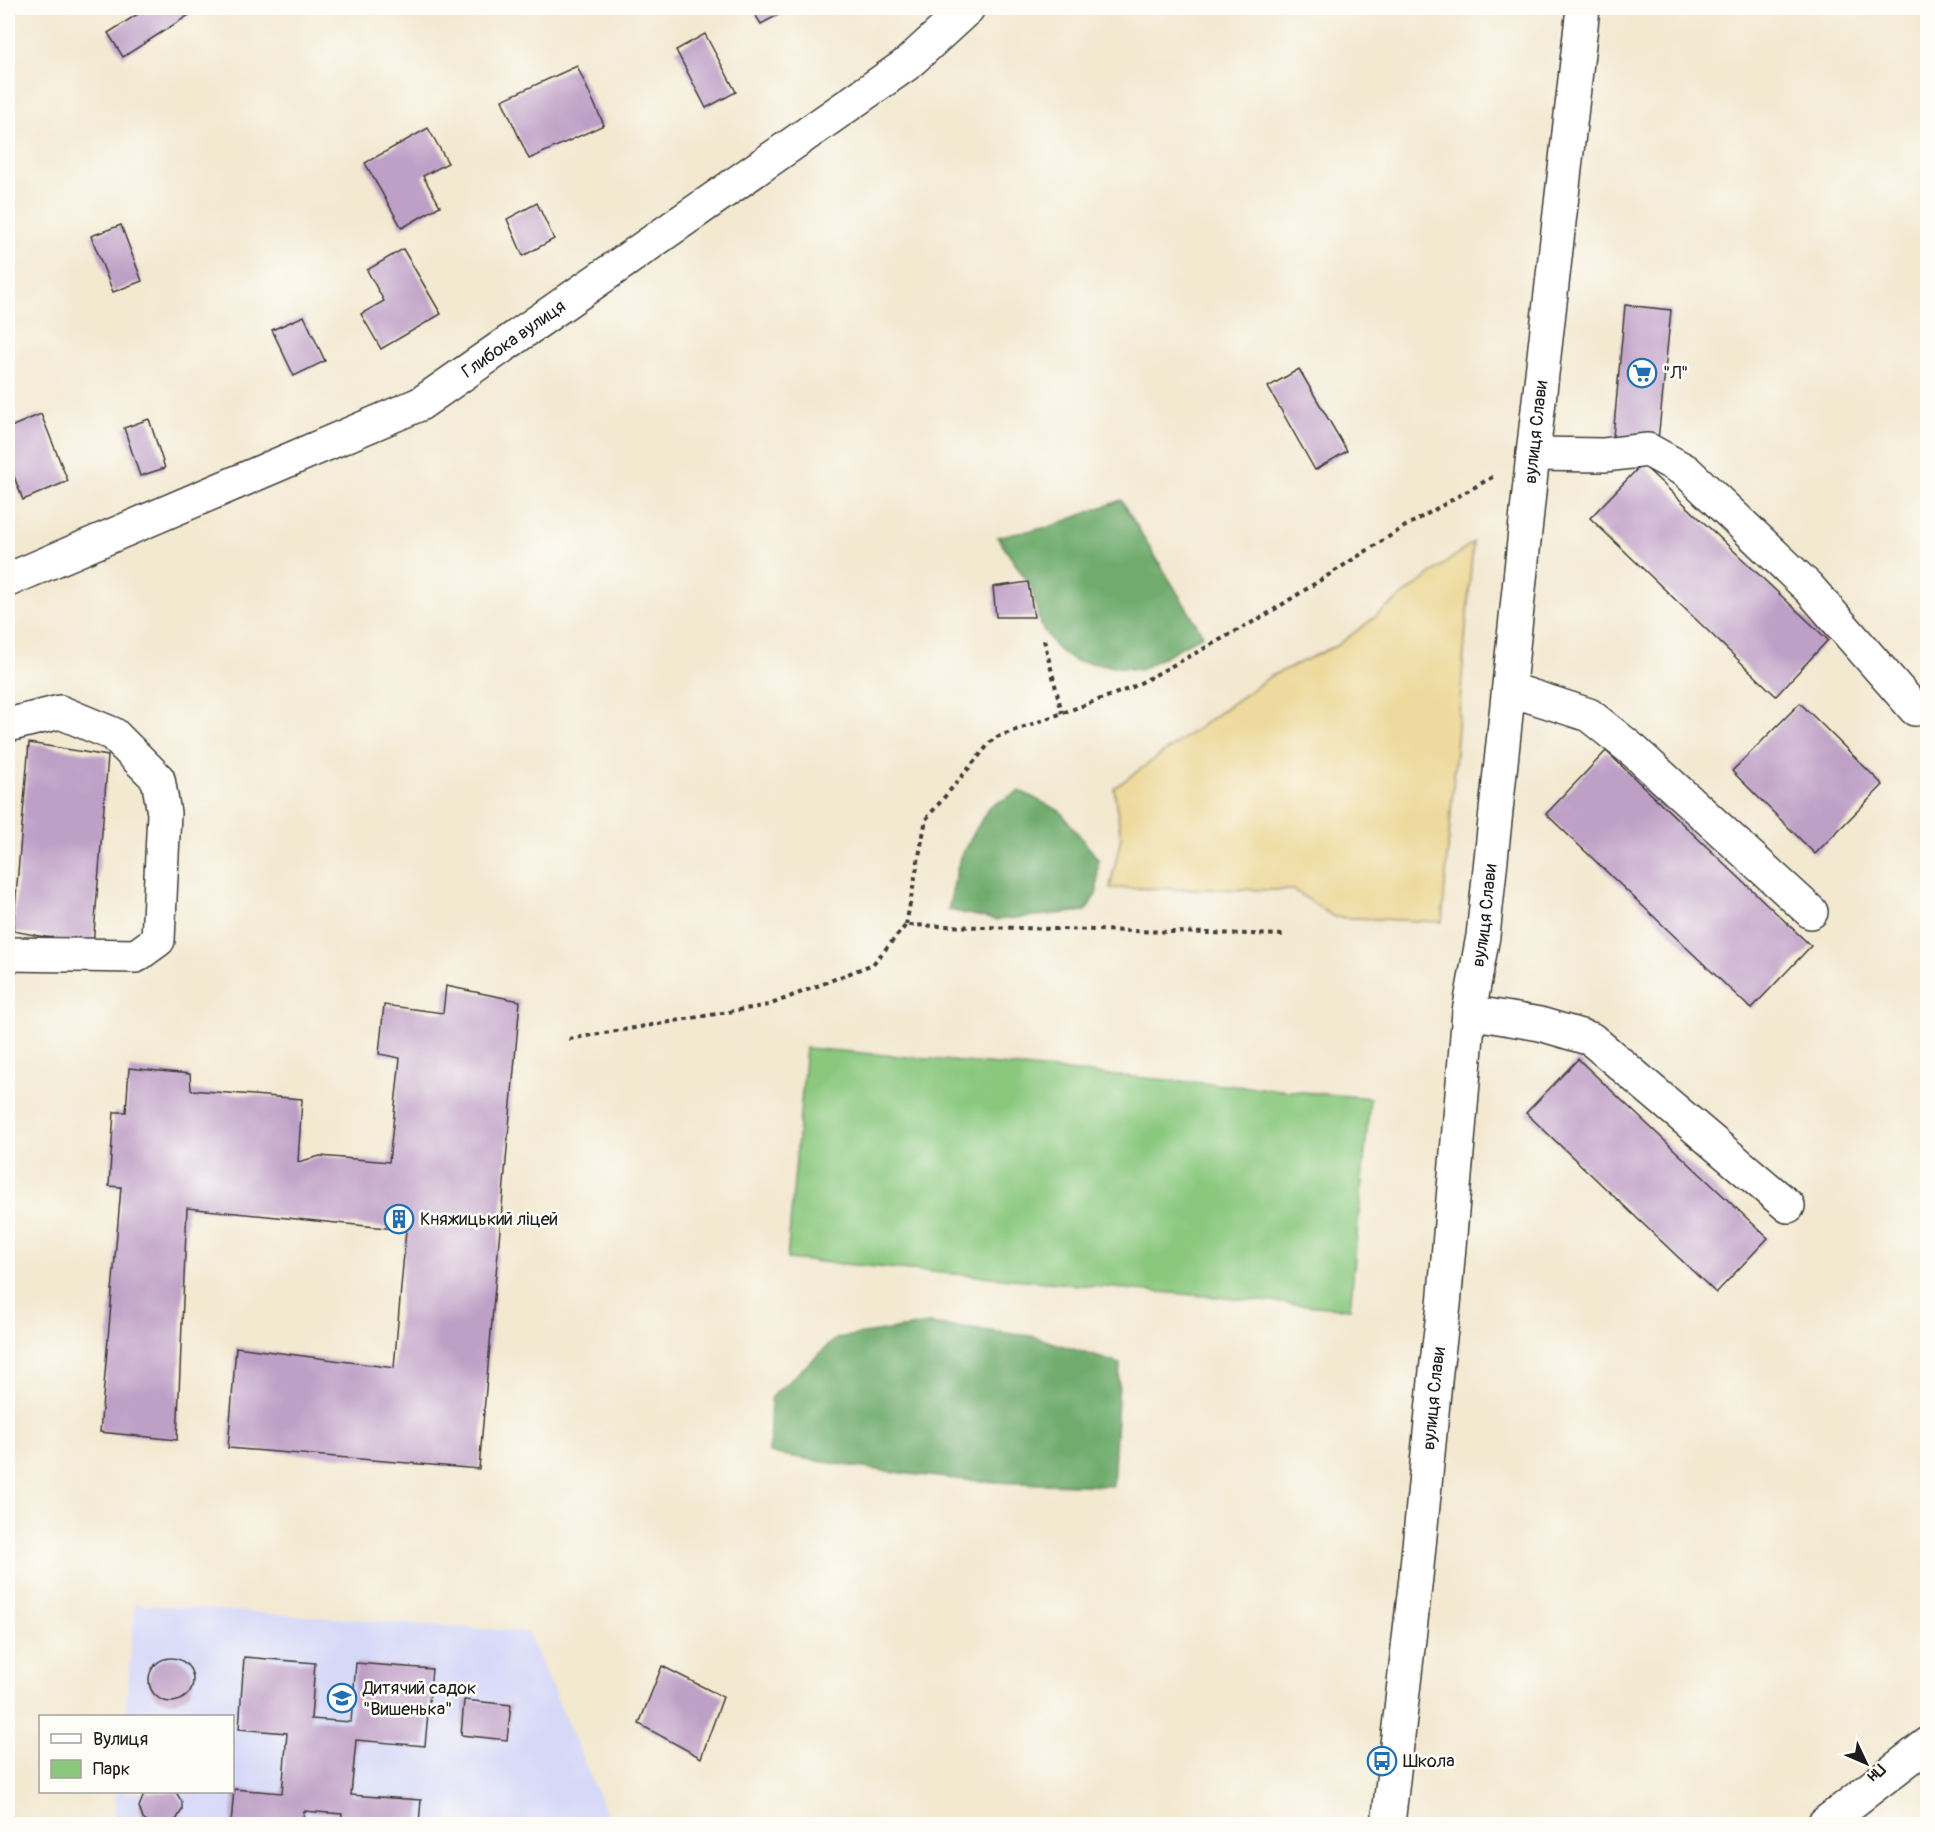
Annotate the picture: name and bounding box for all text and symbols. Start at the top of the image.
street label: Глибока вулиця [457,295,570,383]
supermarket icon: "Л" [1626,357,1658,389]
place label: "Л" [1663,362,1688,385]
street label: вулиця Слави [1519,379,1553,485]
street label: вулиця Слави [1467,863,1502,969]
building icon: Княжицький ліцей [383,1203,415,1235]
place label: Княжицький ліцей [420,1208,558,1231]
street label: вулиця Слави [1417,1346,1451,1451]
place label: Дитячий садок "Вишенька" [362,1677,476,1721]
school or university icon: Дитячий садок "Вишенька" [326,1682,358,1714]
legend [39,1715,234,1793]
text: Вулиця [93,1728,148,1751]
north arrow [1836,1733,1896,1793]
bus stop icon: Школа [1366,1745,1398,1777]
place label: Школа [1403,1750,1455,1773]
text: Парк [93,1758,130,1781]
text: Пн [1863,1759,1889,1786]

